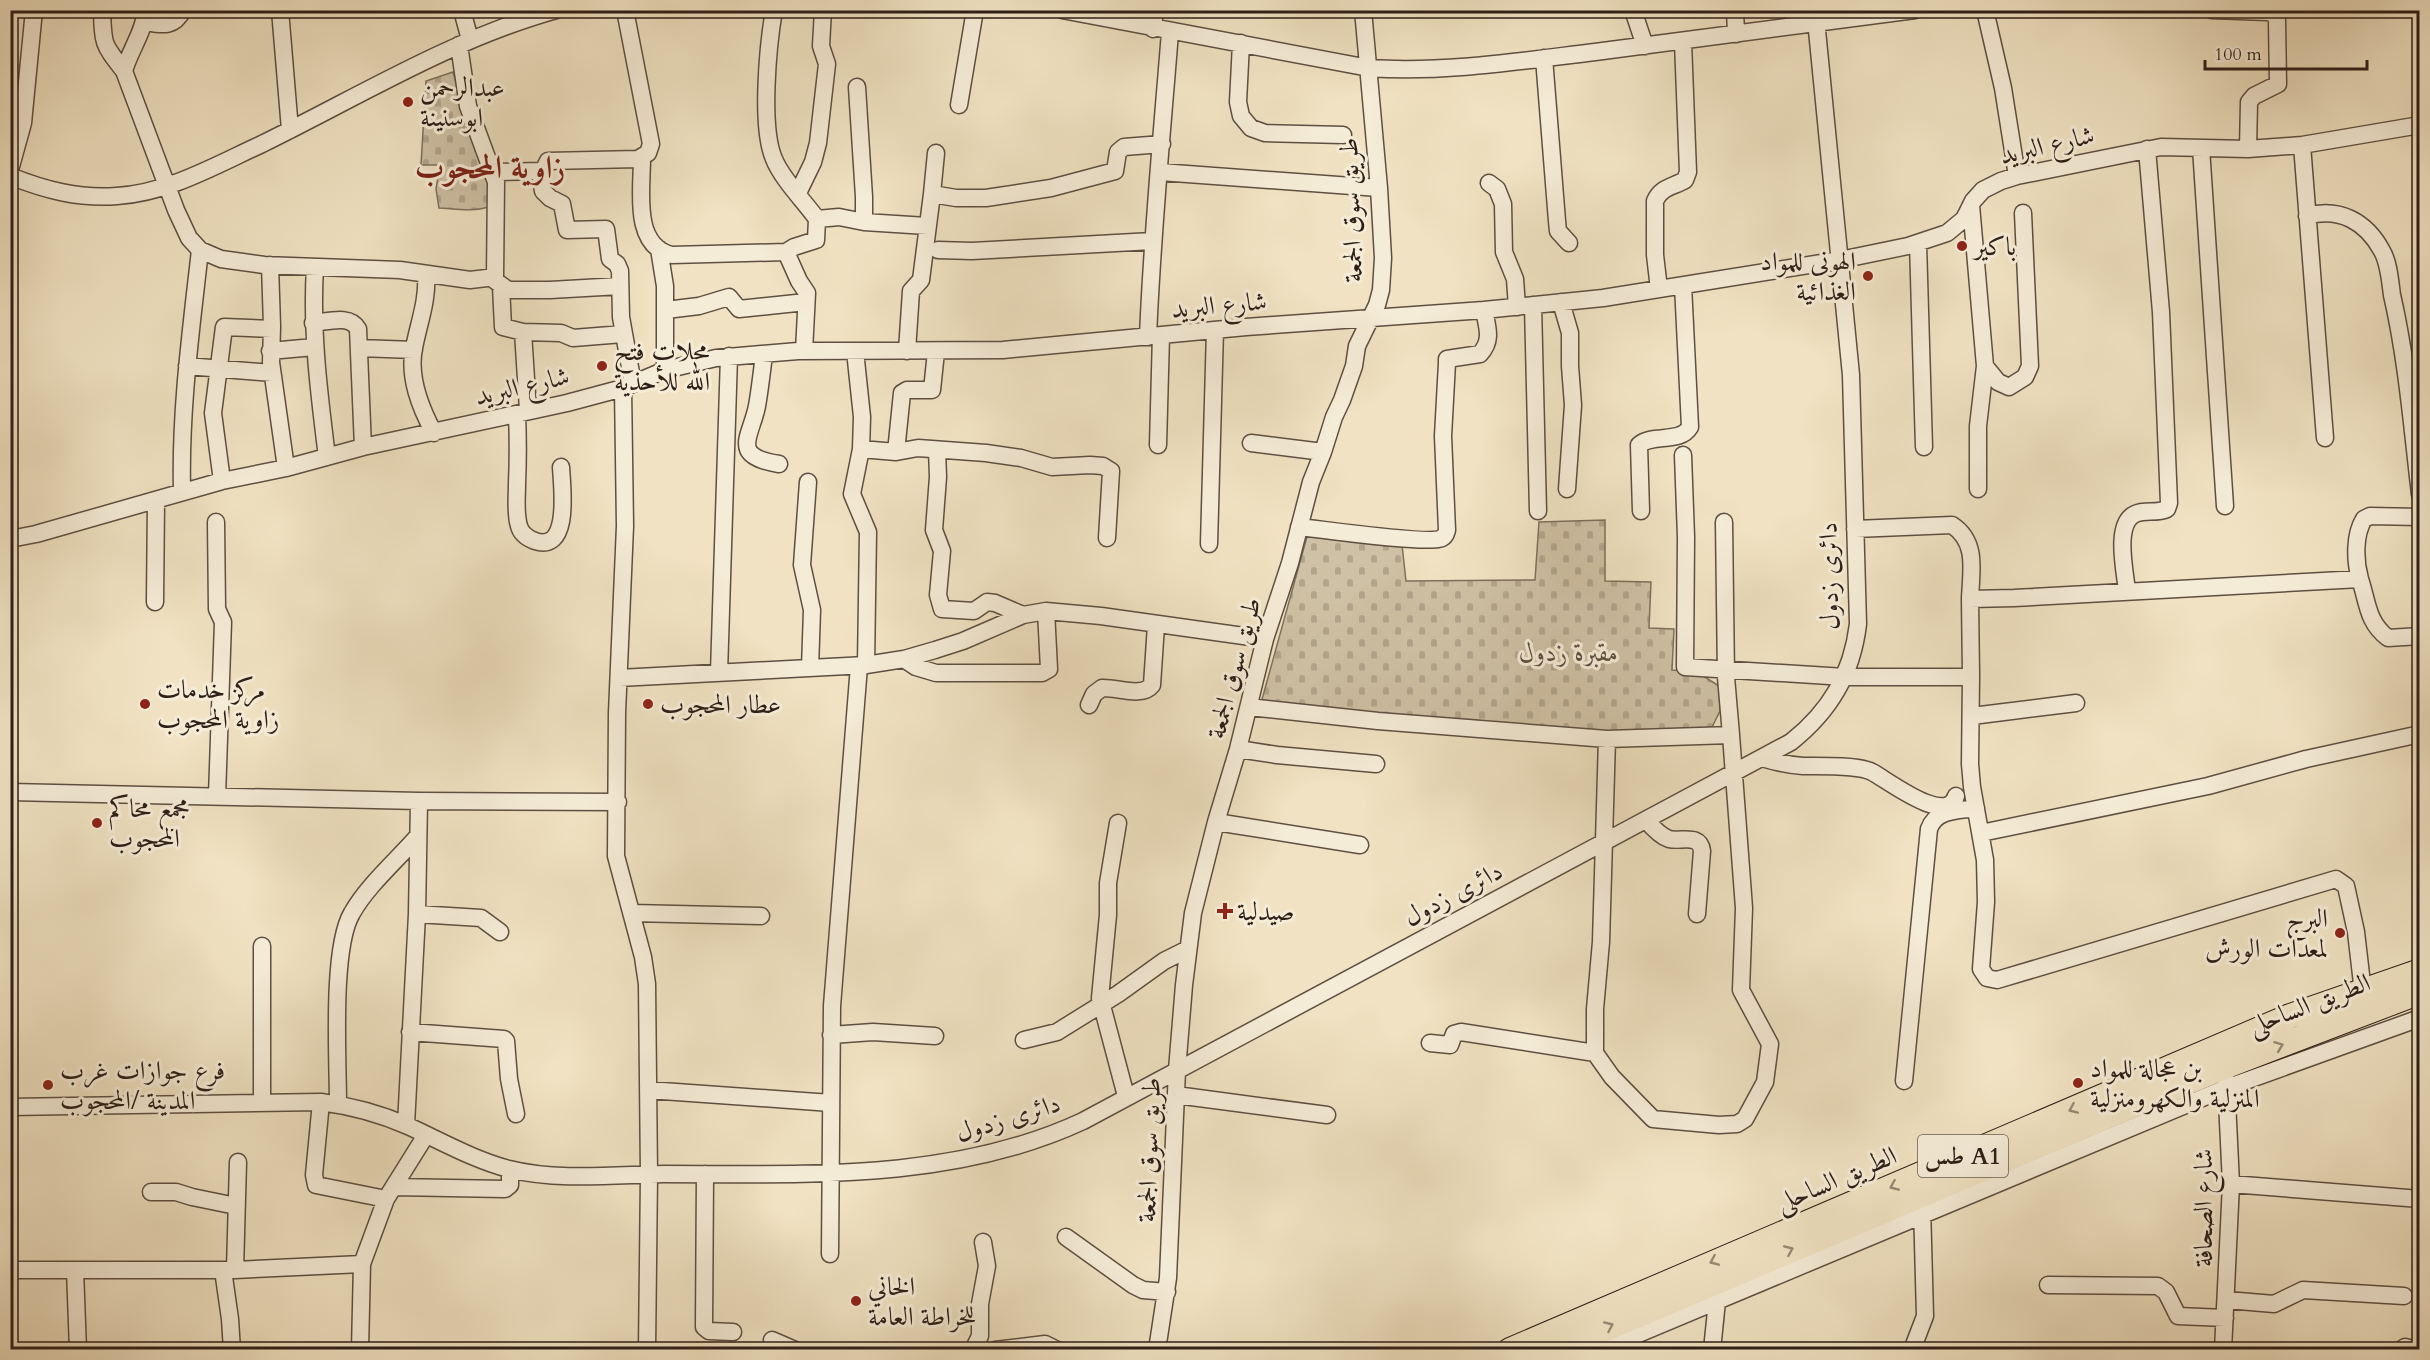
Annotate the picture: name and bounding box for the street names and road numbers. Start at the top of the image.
street label: شارع البريد [1996,117,2098,177]
street label: طريق سوق الجمعة [1331,137,1371,283]
street label: شارع البريد [1170,283,1269,331]
street label: شارع البريد [471,358,573,418]
street label: دائرى زدول [1811,522,1847,630]
street label: طريق سوق الجمعة [1198,593,1270,743]
street label: دائرى زدول [1397,853,1509,935]
street label: الطريق الساحلى [2243,965,2375,1044]
street label: طريق سوق الجمعة [1129,1077,1169,1223]
street label: دائرى زدول [951,1086,1065,1150]
road number: طس A1 [1918,1135,2008,1177]
street label: الطريق الساحلى [1770,1138,1902,1221]
street label: شارع الصحافة [2186,1149,2225,1267]

